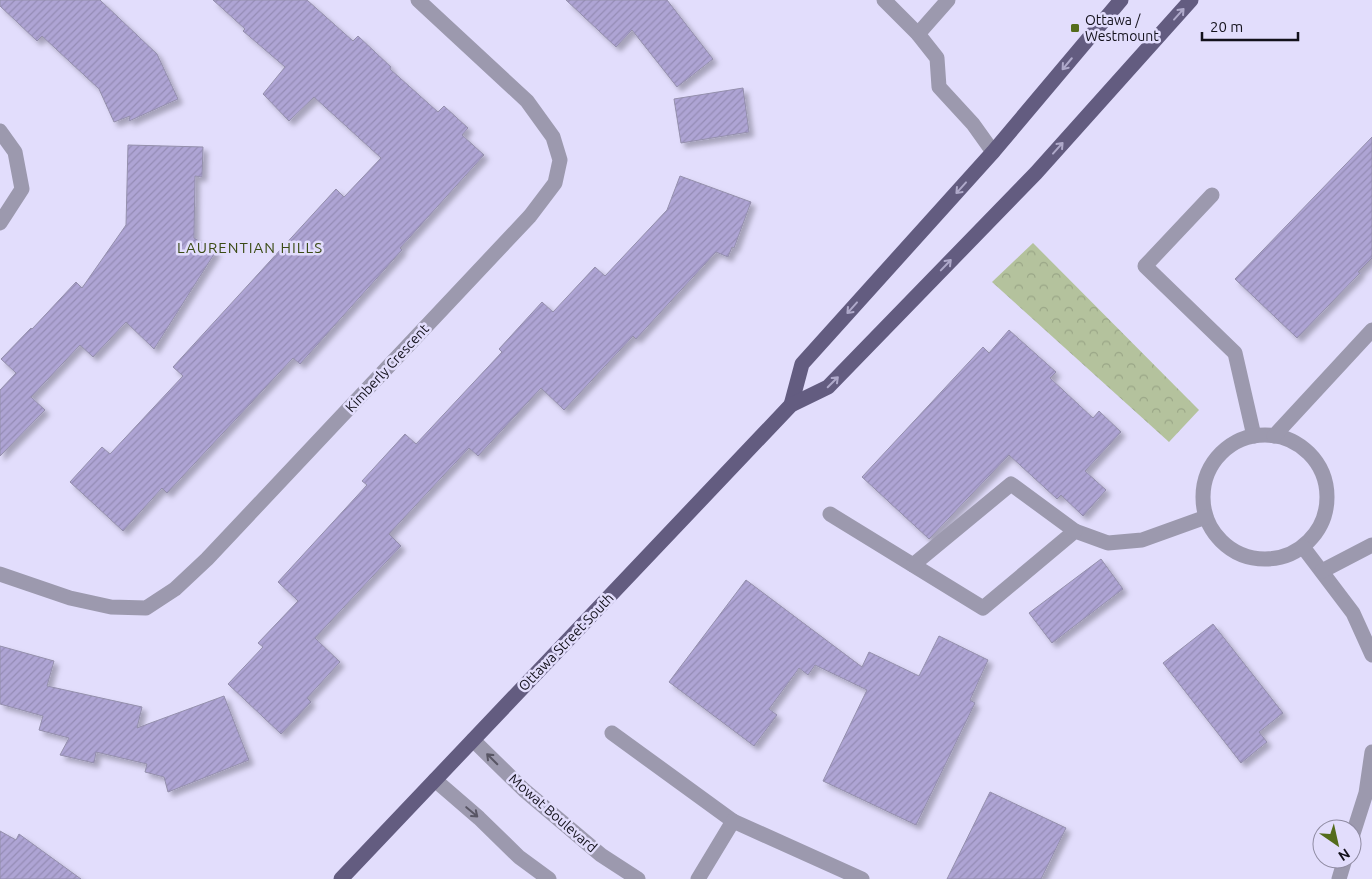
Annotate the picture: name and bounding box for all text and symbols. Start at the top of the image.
one-way arrow [1173,7,1185,20]
scale bar [1202,10,1298,42]
place label: Ottawa / Westmount [1085,12,1159,44]
text: 20 m [1210,18,1243,35]
marker: Ottawa / Westmount [1069,22,1081,34]
one-way arrow [1061,57,1072,70]
one-way arrow [1053,141,1064,154]
one-way arrow [955,181,967,194]
district label: LAURENTIAN HILLS [177,239,323,256]
one-way arrow [940,259,952,271]
one-way arrow [847,302,858,315]
street label: Kimberly Crescent [342,320,432,415]
one-way arrow [827,375,839,388]
street label: Ottawa Street South [515,590,617,694]
one-way arrow [486,753,499,765]
street label: Mowat Boulevard [506,771,600,855]
one-way arrow [465,806,478,817]
north arrow [1312,819,1362,869]
text: N [1335,845,1353,864]

